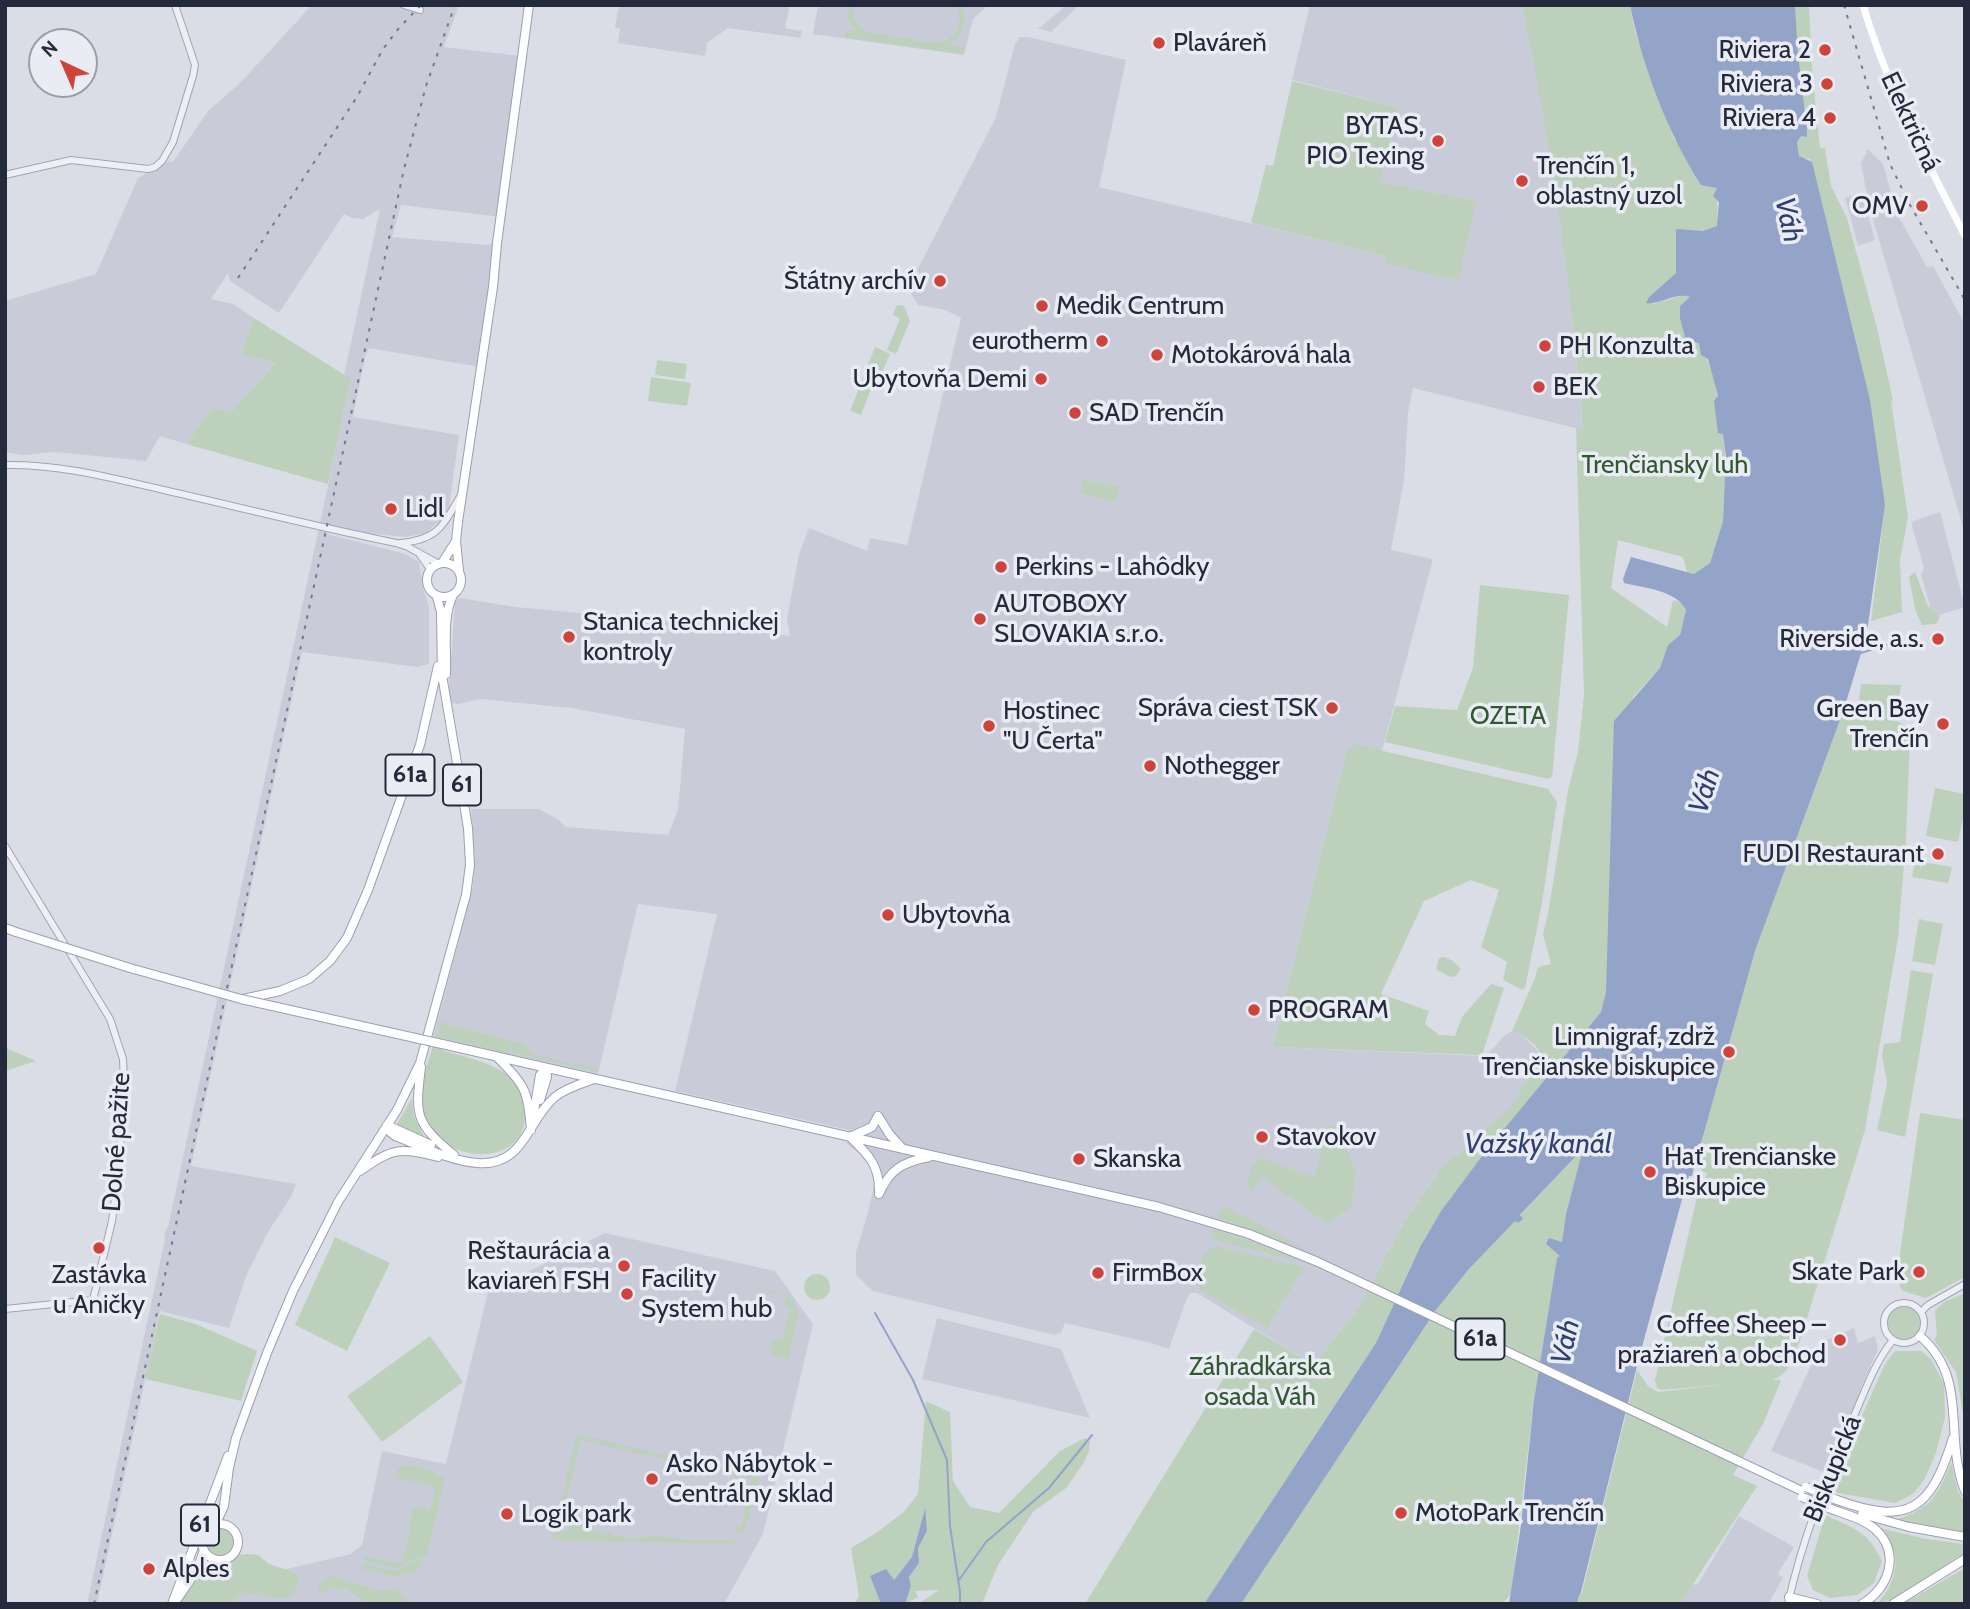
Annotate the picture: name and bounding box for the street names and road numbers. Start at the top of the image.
street label: Električná [1873,67,1947,177]
road number: 61a [386,754,434,796]
road number: 61 [443,764,481,806]
street label: Dolné pažite [97,1071,137,1213]
road number: 61a [1456,1318,1504,1359]
street label: Biskupická [1797,1411,1869,1527]
road number: 61 [181,1504,219,1546]

